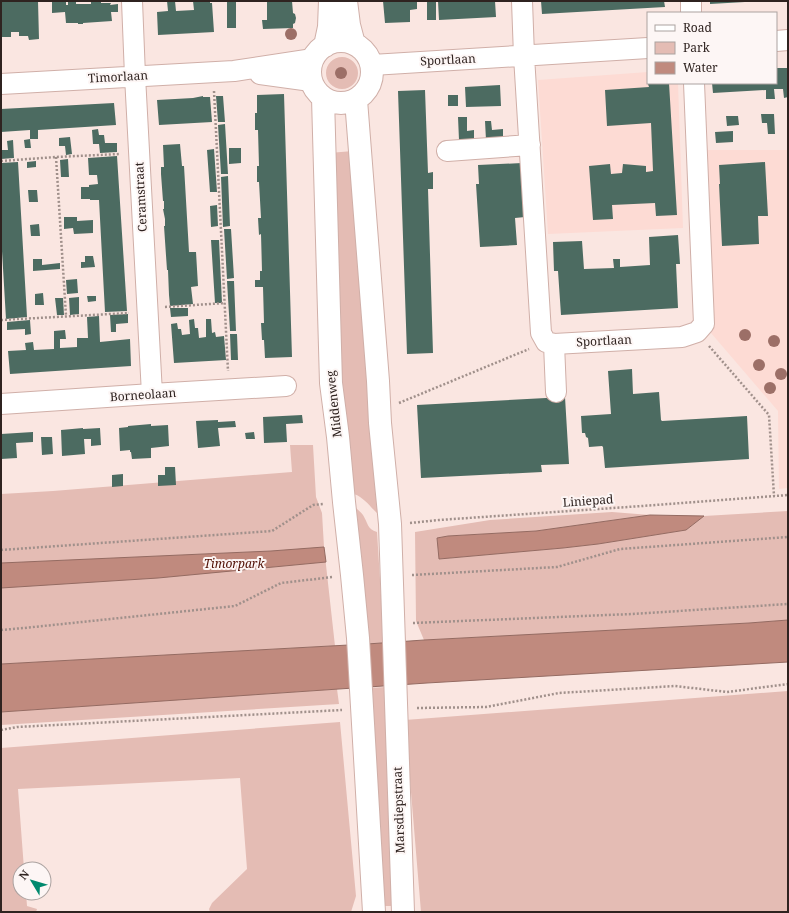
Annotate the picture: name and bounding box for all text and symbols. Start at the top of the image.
legend [647,12,777,84]
text: Road [683,19,713,36]
text: Park [683,39,711,56]
street label: Sportlaan [420,50,476,69]
text: Water [683,59,718,76]
street label: Timorlaan [88,66,149,87]
street label: Ceramstraat [130,162,151,232]
street label: Sportlaan [576,331,632,350]
street label: Middenweg [321,369,345,438]
street label: Borneolaan [109,384,177,405]
street label: Liniepad [562,490,615,511]
park label: Timorpark [204,555,265,572]
street label: Marsdiepstraat [388,766,409,854]
north arrow [12,861,52,901]
text: N [15,866,33,883]

